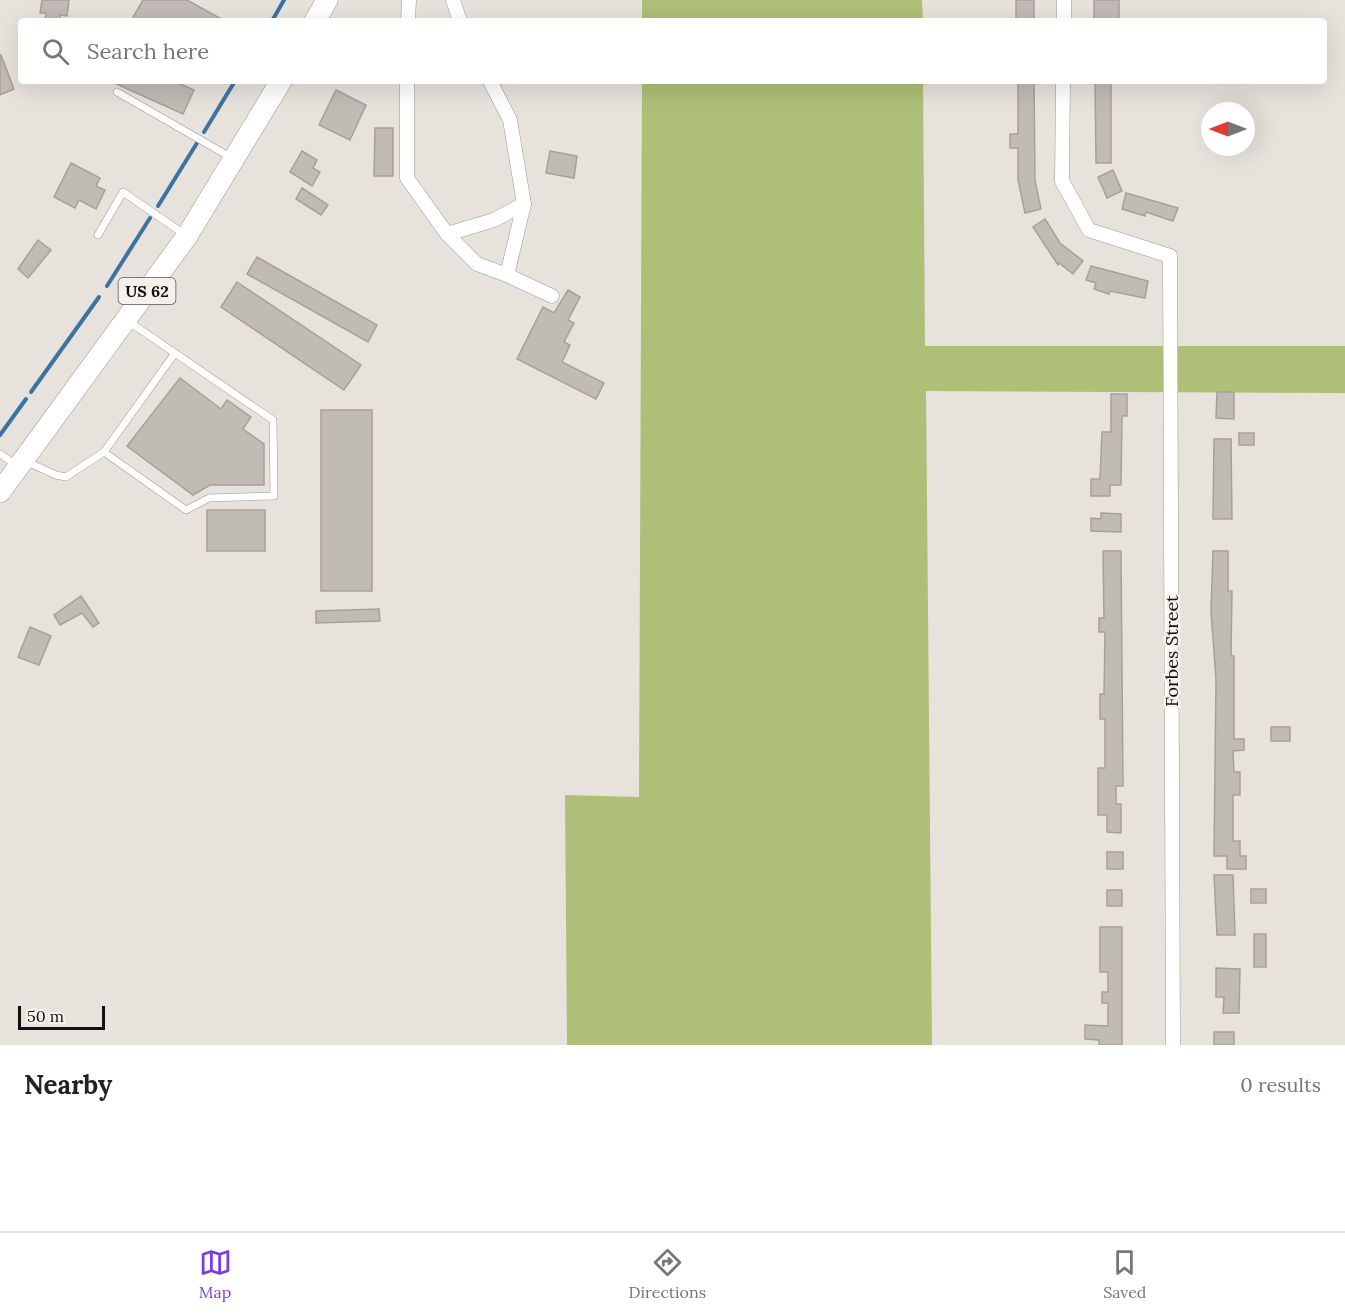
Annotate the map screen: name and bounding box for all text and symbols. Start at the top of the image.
search box [18,18,1327,84]
icon: search [39,35,72,68]
text: Search here [87,37,209,65]
north arrow [1201,102,1255,156]
road number: US 62 [118,278,176,304]
street label: Forbes Street [1160,595,1183,707]
scale bar [18,1003,105,1030]
text: 50 m [27,1006,64,1026]
text: Nearby [24,1068,112,1101]
text: 0 results [1240,1072,1321,1097]
tab: Map [199,1246,232,1302]
tab: Directions [629,1246,706,1302]
tab: Saved [1103,1246,1146,1302]

